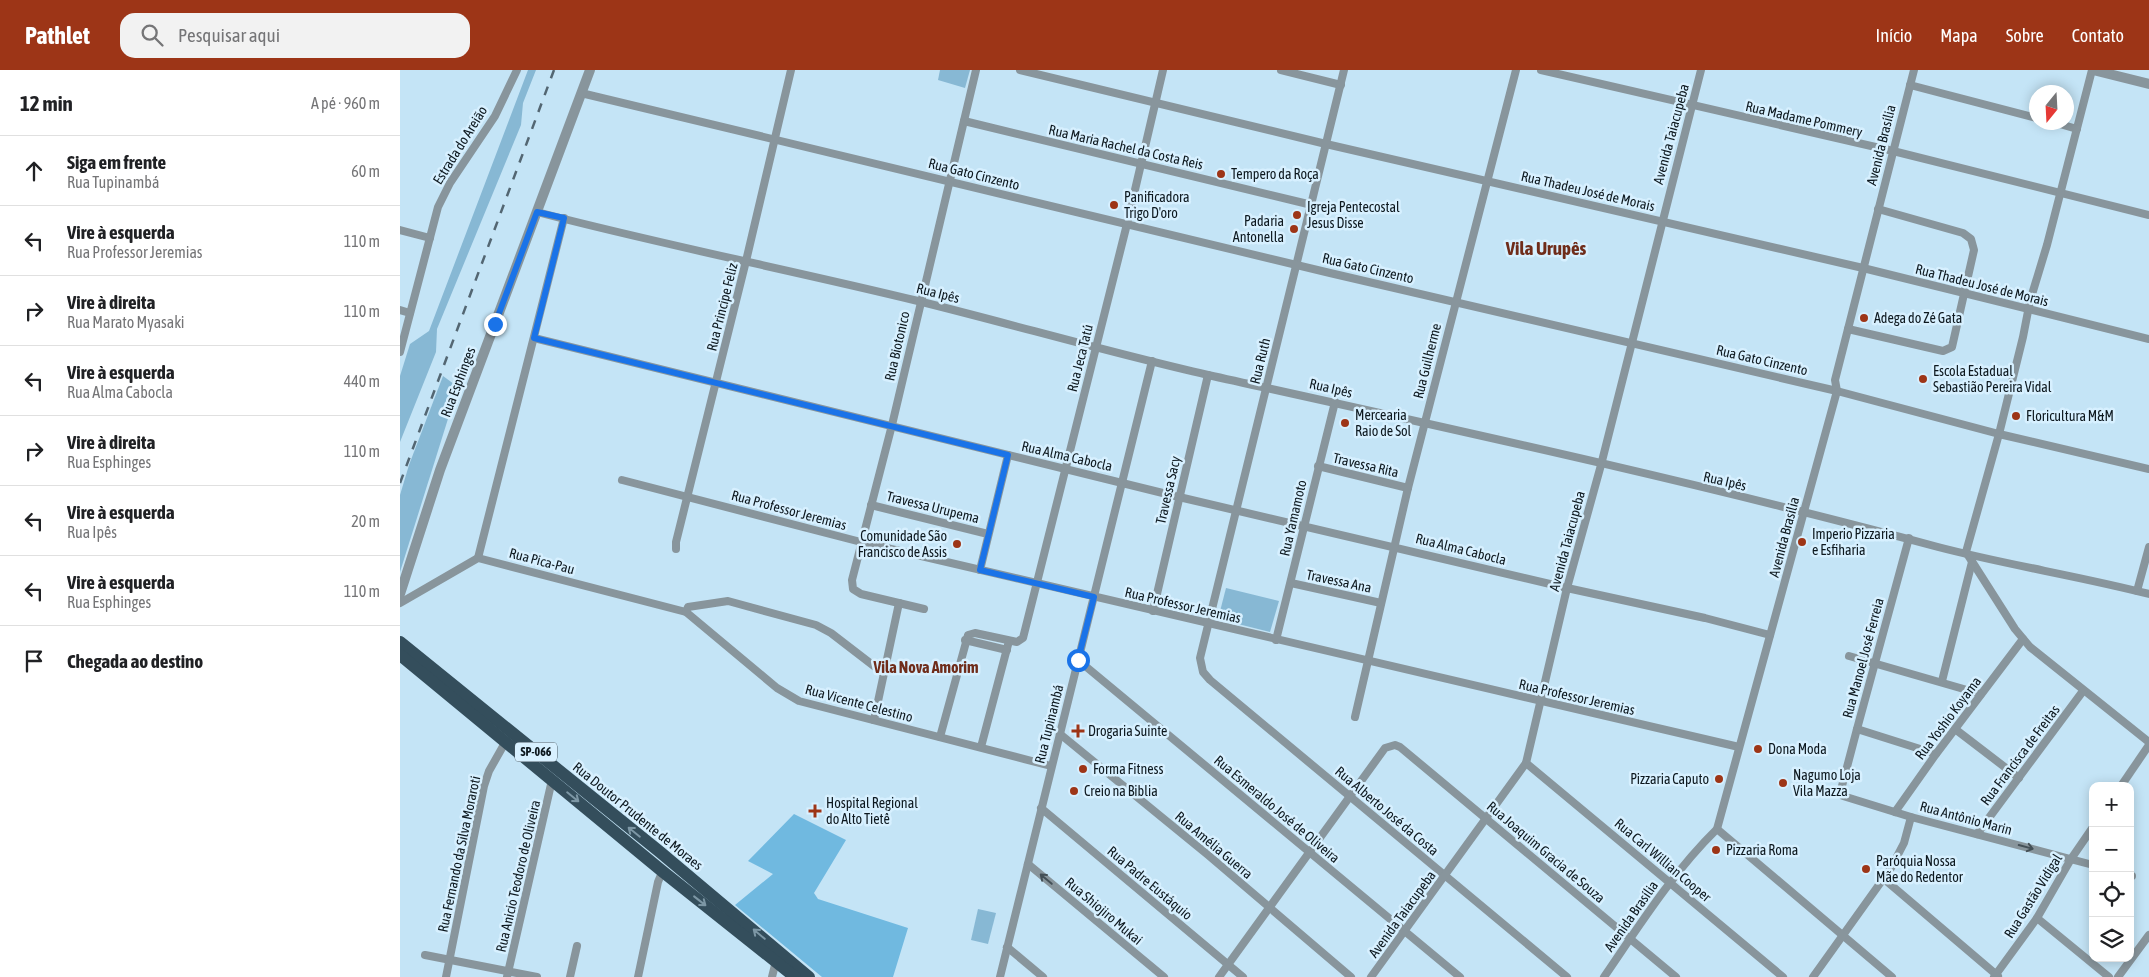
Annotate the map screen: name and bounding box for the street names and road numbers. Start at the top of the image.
street label: Avenida Taiacupeba [1650,82,1692,186]
street label: Rua Madame Pommery [1744,98,1864,140]
street label: Estrada do Areião [430,103,490,187]
street label: Avenida Brasília [1863,103,1899,187]
street label: Rua Maria Rachel da Costa Reis [1047,121,1205,173]
street label: Rua Gato Cinzento [927,155,1021,193]
street label: Rua Thadeu José de Morais [1520,168,1656,214]
street label: Rua Gato Cinzento [1321,250,1415,286]
street label: Rua Principe Feliz [703,261,741,353]
street label: Rua Thadeu José de Morais [1914,261,2050,309]
street label: Rua Ipês [915,280,961,306]
street label: Rua Biotonico [881,310,913,382]
street label: Rua Guilherme [1410,322,1444,400]
street label: Rua Jeca Tatú [1064,323,1096,393]
street label: Rua Ruth [1247,336,1273,386]
street label: Rua Gato Cinzento [1715,342,1809,378]
street label: Rua Esphinges [437,345,479,419]
street label: Rua Ipês [1308,375,1354,401]
street label: Rua Alma Cabocla [1020,438,1114,474]
street label: Travessa Rita [1332,450,1400,480]
street label: Travessa Sacy [1152,454,1184,526]
street label: Rua Ipês [1702,468,1748,494]
street label: Rua Yamamoto [1276,478,1310,558]
street label: Rua Professor Jeremias [730,487,848,533]
street label: Travessa Urupema [885,488,981,526]
street label: Avenida Taiacupeba [1546,489,1588,593]
street label: Avenida Brasília [1766,495,1802,579]
street label: Rua Alma Cabocla [1414,530,1508,568]
street label: Rua Pica-Pau [508,545,576,577]
street label: Travessa Ana [1305,566,1373,596]
street label: Rua Professor Jeremias [1123,584,1243,626]
street label: Rua Manoel José Ferreia [1839,596,1887,720]
street label: Rua Yoshio Koyama [1912,674,1984,762]
street label: Rua Professor Jeremias [1517,676,1637,718]
street label: Rua Vicente Celestino [803,681,915,725]
street label: Rua Tupinambá [1031,683,1067,765]
street label: Rua Francisca de Freitas [1977,702,2063,808]
road number: SP-066 [515,742,557,762]
street label: Rua Esmeraldo José de Oliveira [1211,752,1343,866]
street label: Rua Doutor Prudente de Moraes [570,759,706,873]
street label: Rua Alberto José da Costa [1332,763,1442,859]
street label: Rua Fernando da Silva Moraroti [435,774,483,934]
street label: Rua Anicio Teodoro de Oliveira [493,798,543,954]
street label: Rua Joaquim Gracia de Souza [1484,798,1608,906]
street label: Rua Antônio Marin [1918,798,2014,838]
street label: Rua Amélia Guerra [1172,808,1256,882]
street label: Rua Carl Willian Cooper [1612,815,1715,905]
street label: Rua Padre Eustáquio [1104,843,1196,923]
street label: Rua Gastão Vidigal [2001,851,2065,941]
street label: Avenida Taiacupeba [1365,867,1439,961]
street label: Rua Shiojiro Mukai [1062,874,1146,948]
street label: Avenida Brasília [1601,878,1661,954]

